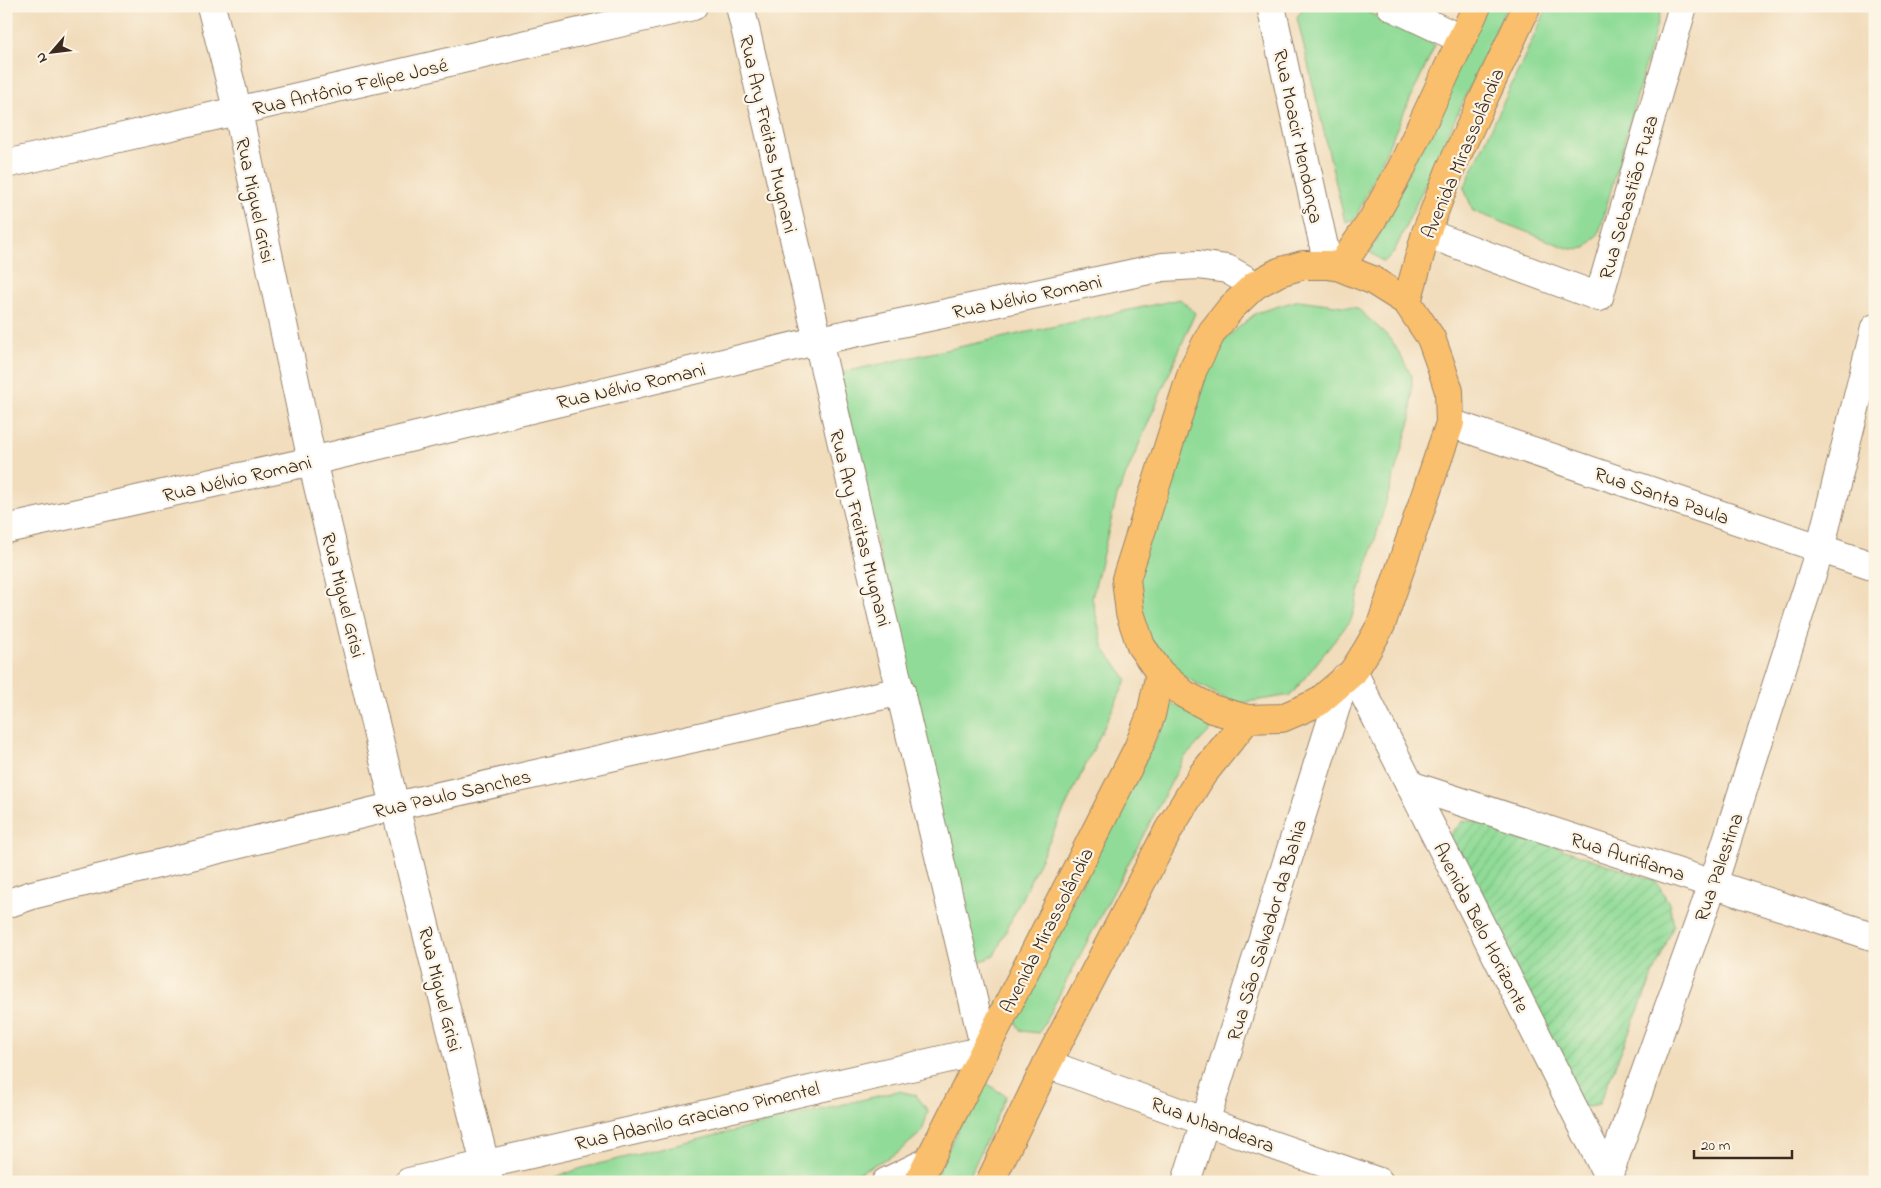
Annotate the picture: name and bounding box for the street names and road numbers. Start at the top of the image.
street label: Rua Ary Freitas Mugnani [729,33,803,237]
street label: Rua Moacir Mendonça [1264,47,1329,226]
street label: Rua Antônio Felipe José [250,52,451,125]
street label: Avenida Mirassolândia [1415,64,1513,244]
street label: Rua Sebastião Fuza [1593,112,1668,283]
street label: Rua Miguel Grisi [225,135,281,266]
street label: Rua Nélvio Romani [950,268,1105,328]
street label: Rua Nélvio Romani [554,356,709,419]
street label: Rua Ary Freitas Mugnani [819,427,897,631]
street label: Rua Nélvio Romani [160,449,315,512]
street label: Rua Santa Paula [1590,461,1733,534]
street label: Rua Miguel Grisi [311,530,371,661]
street label: Rua Paulo Sanches [371,763,534,828]
street label: Rua Palestina [1688,810,1752,926]
street label: Rua São Salvador da Bahia [1221,816,1316,1045]
street label: Rua Auriflama [1566,826,1688,891]
street label: Avenida Belo Horizonte [1424,838,1535,1018]
street label: Avenida Mirassolândia [994,843,1103,1019]
street label: Rua Miguel Grisi [408,924,468,1055]
street label: Rua Adanilo Graciano Pimentel [572,1075,823,1160]
street label: Rua Nhandeara [1146,1091,1278,1162]

